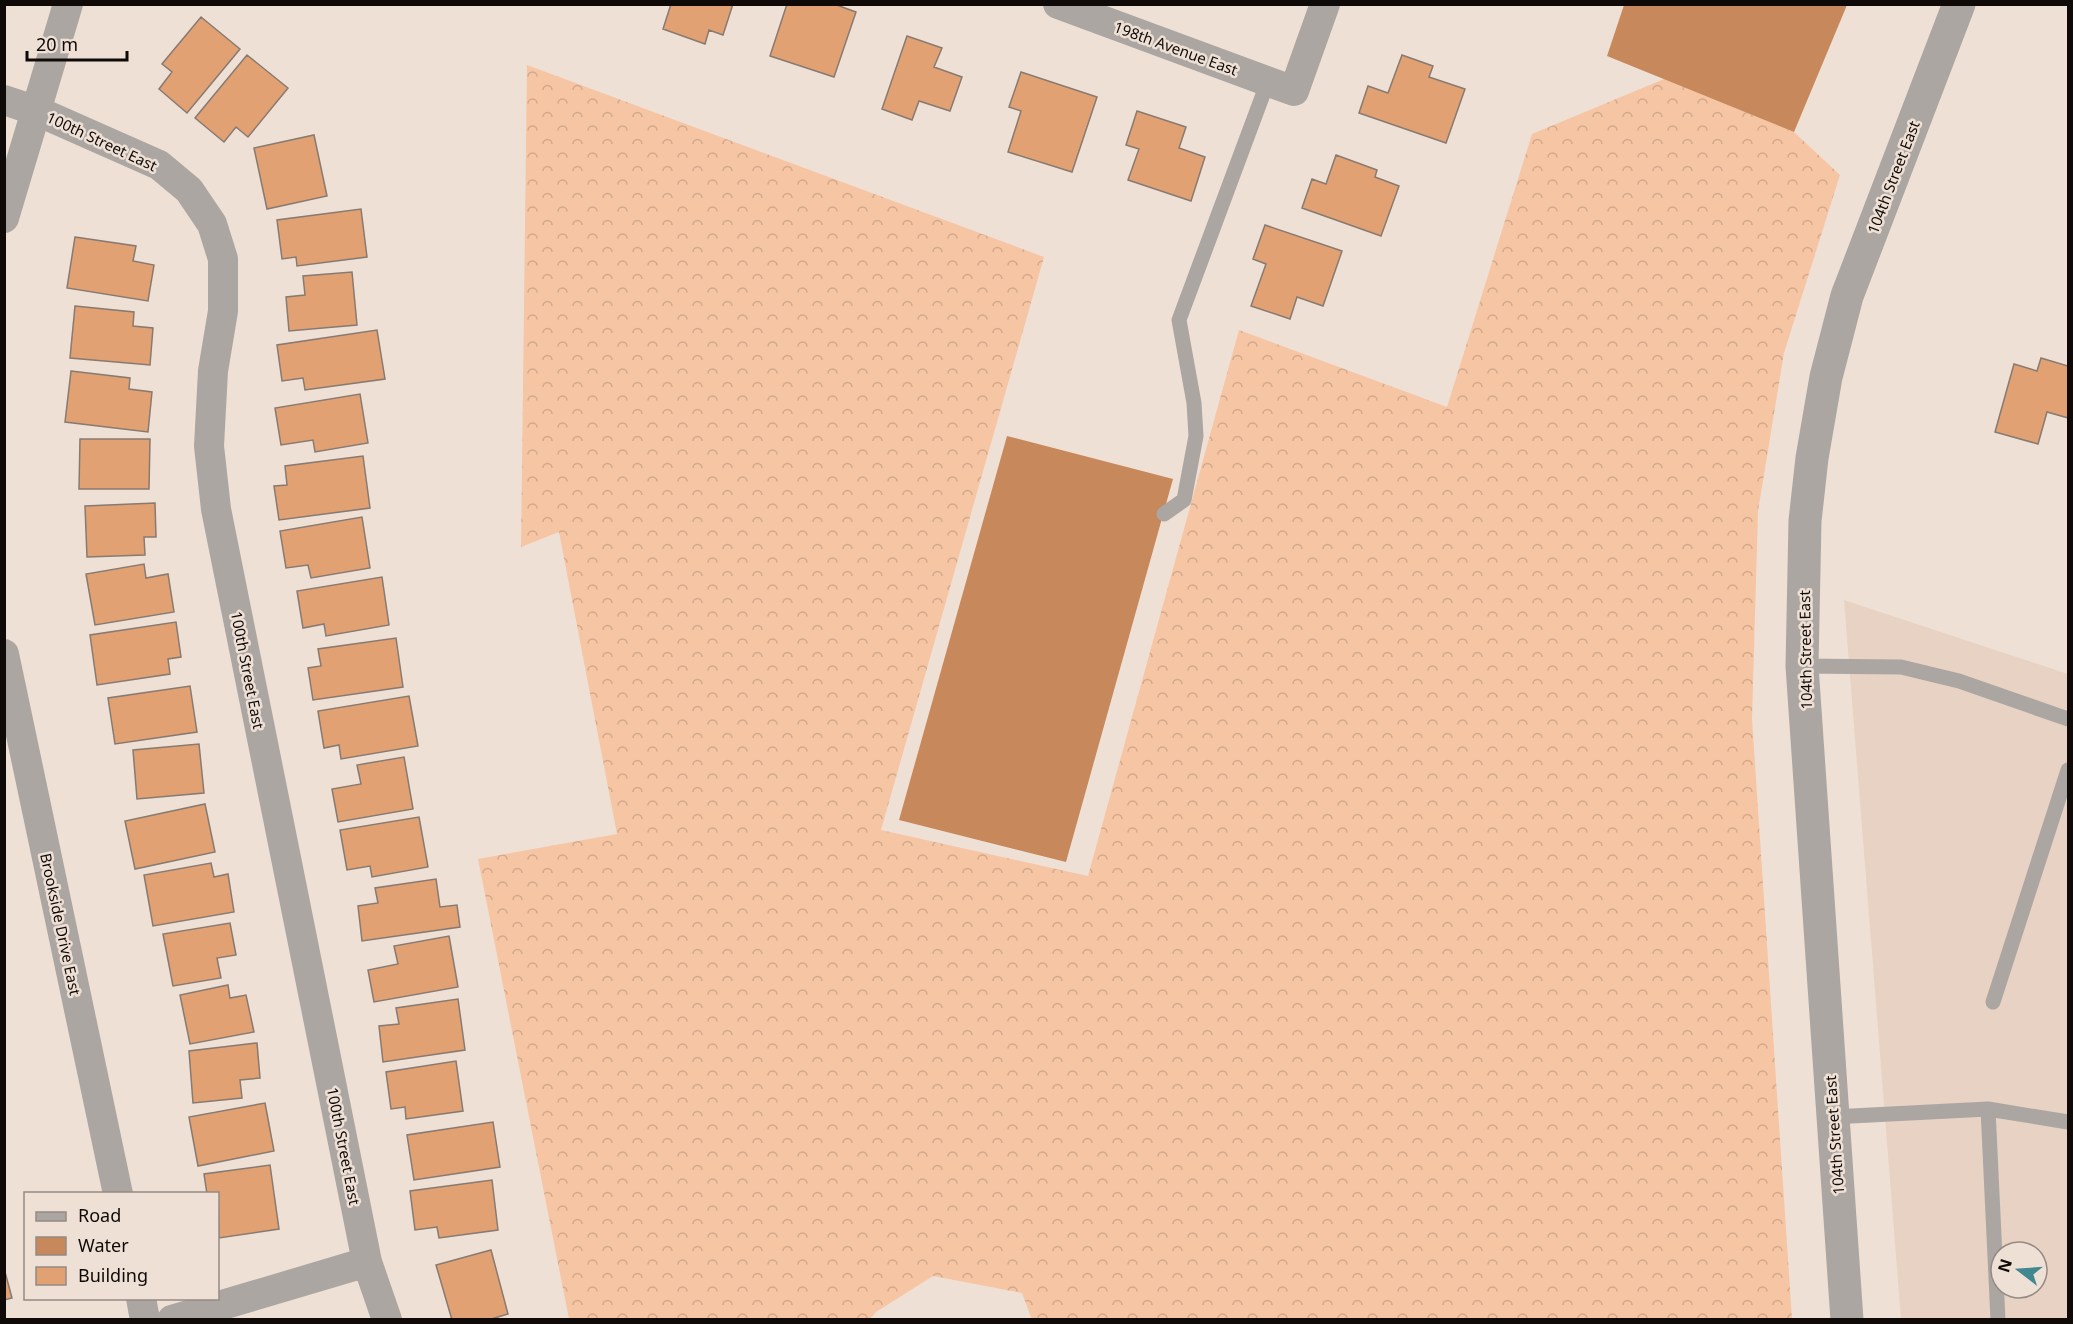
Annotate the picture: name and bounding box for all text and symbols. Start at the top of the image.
street label: 198th Avenue East [1111,16,1241,80]
scale bar [27,24,128,62]
text: 20 m [36,32,78,56]
street label: 100th Street East [44,107,161,176]
street label: 104th Street East [1862,117,1924,236]
street label: 104th Street East [1794,590,1816,710]
street label: 100th Street East [227,609,269,731]
street label: Brookside Drive East [36,851,86,997]
street label: 104th Street East [1820,1074,1848,1195]
street label: 100th Street East [323,1085,365,1207]
legend [24,1192,219,1300]
text: Road [78,1203,121,1227]
text: Water [78,1233,129,1257]
north arrow [1989,1240,2049,1300]
text: N [1992,1256,2017,1275]
text: Building [78,1263,148,1287]

